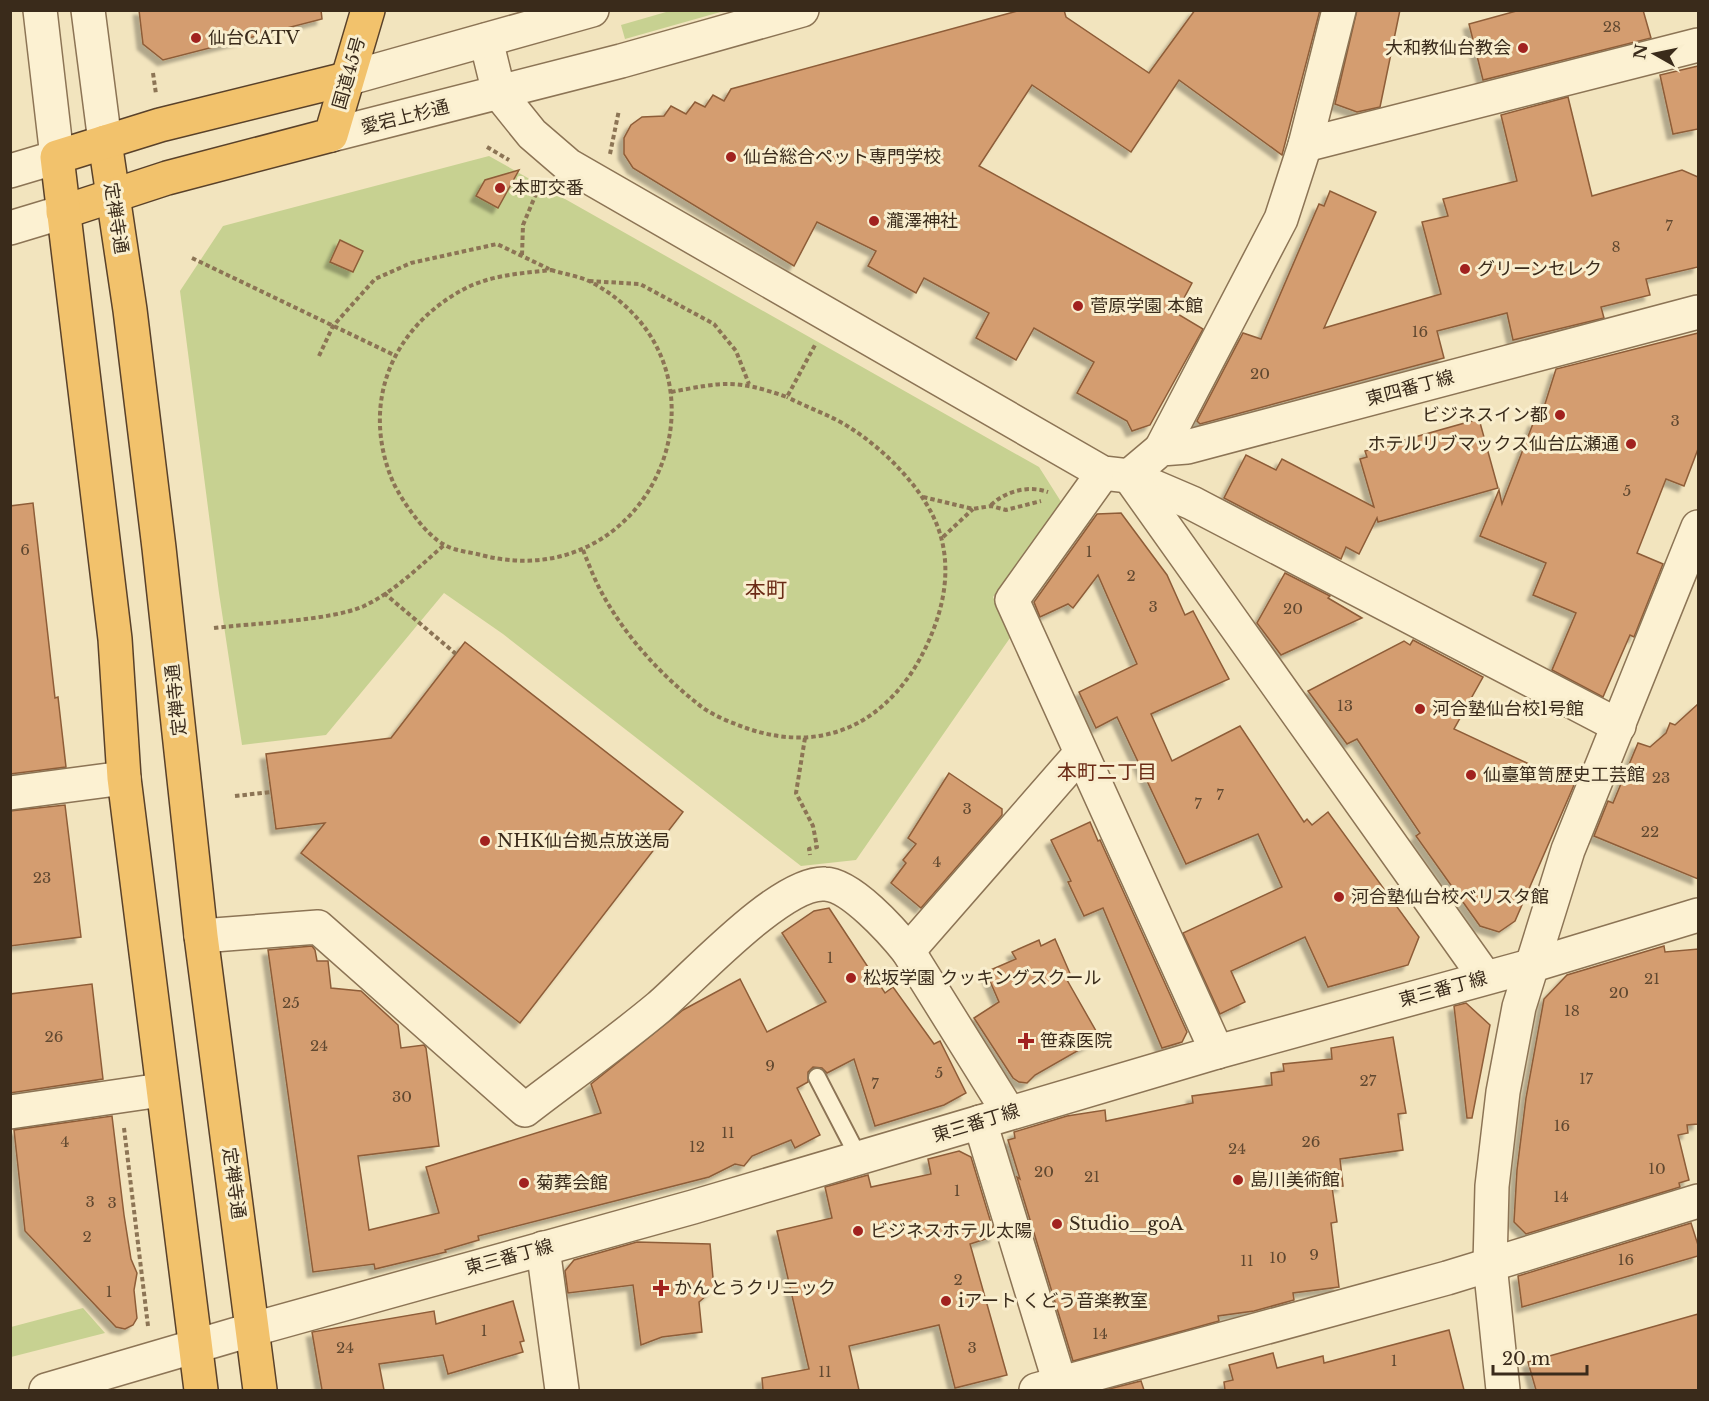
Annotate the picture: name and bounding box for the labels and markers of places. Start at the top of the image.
place label: 仙台CATV [208,27,300,49]
marker: 仙台CATV [189,31,203,45]
place label: 大和教仙台教会 [1385,37,1511,59]
marker: 大和教仙台教会 [1516,41,1530,55]
place label: 仙台総合ペット専門学校 [743,146,941,168]
marker: 仙台総合ペット専門学校 [724,150,738,164]
place label: 本町交番 [512,177,584,199]
marker: 本町交番 [493,181,507,195]
place label: 瀧澤神社 [886,210,958,232]
marker: 瀧澤神社 [867,214,881,228]
place label: グリーンセレク [1477,258,1602,280]
marker: グリーンセレク [1458,262,1472,276]
place label: 菅原学園 本館 [1090,295,1203,317]
marker: 菅原学園 本館 [1071,299,1085,313]
place label: ビジネスイン都 [1422,404,1548,426]
marker: ビジネスイン都 [1553,408,1567,422]
place label: ホテルリブマックス仙台広瀬通 [1368,433,1619,455]
marker: ホテルリブマックス仙台広瀬通 [1624,437,1638,451]
place label: 河合塾仙台校1号館 [1432,698,1584,720]
marker: 河合塾仙台校1号館 [1413,702,1427,716]
place label: 仙臺箪笥歴史工芸館 [1483,764,1645,786]
marker: 仙臺箪笥歴史工芸館 [1464,768,1478,782]
place label: NHK仙台拠点放送局 [497,830,670,852]
marker: NHK仙台拠点放送局 [478,834,492,848]
place label: 河合塾仙台校ベリスタ館 [1351,886,1549,908]
marker: 河合塾仙台校ベリスタ館 [1332,890,1346,904]
place label: 松坂学園 クッキングスクール [863,967,1102,989]
marker: 松坂学園 クッキングスクール [844,971,858,985]
place label: 笹森医院 [1040,1030,1112,1052]
marker: 笹森医院 [1017,1032,1035,1050]
place label: 島川美術館 [1250,1169,1340,1191]
place label: 菊葬会館 [536,1172,608,1194]
marker: 島川美術館 [1231,1173,1245,1187]
marker: 菊葬会館 [517,1176,531,1190]
place label: Studio＿goA [1069,1213,1185,1235]
marker: Studio＿goA [1050,1217,1064,1231]
place label: ビジネスホテル太陽 [870,1220,1032,1242]
marker: ビジネスホテル太陽 [851,1224,865,1238]
place label: かんとうクリニック [674,1277,836,1299]
marker: かんとうクリニック [652,1279,670,1297]
place label: iアート くどう音楽教室 [958,1290,1148,1312]
marker: iアート くどう音楽教室 [939,1294,953,1308]

